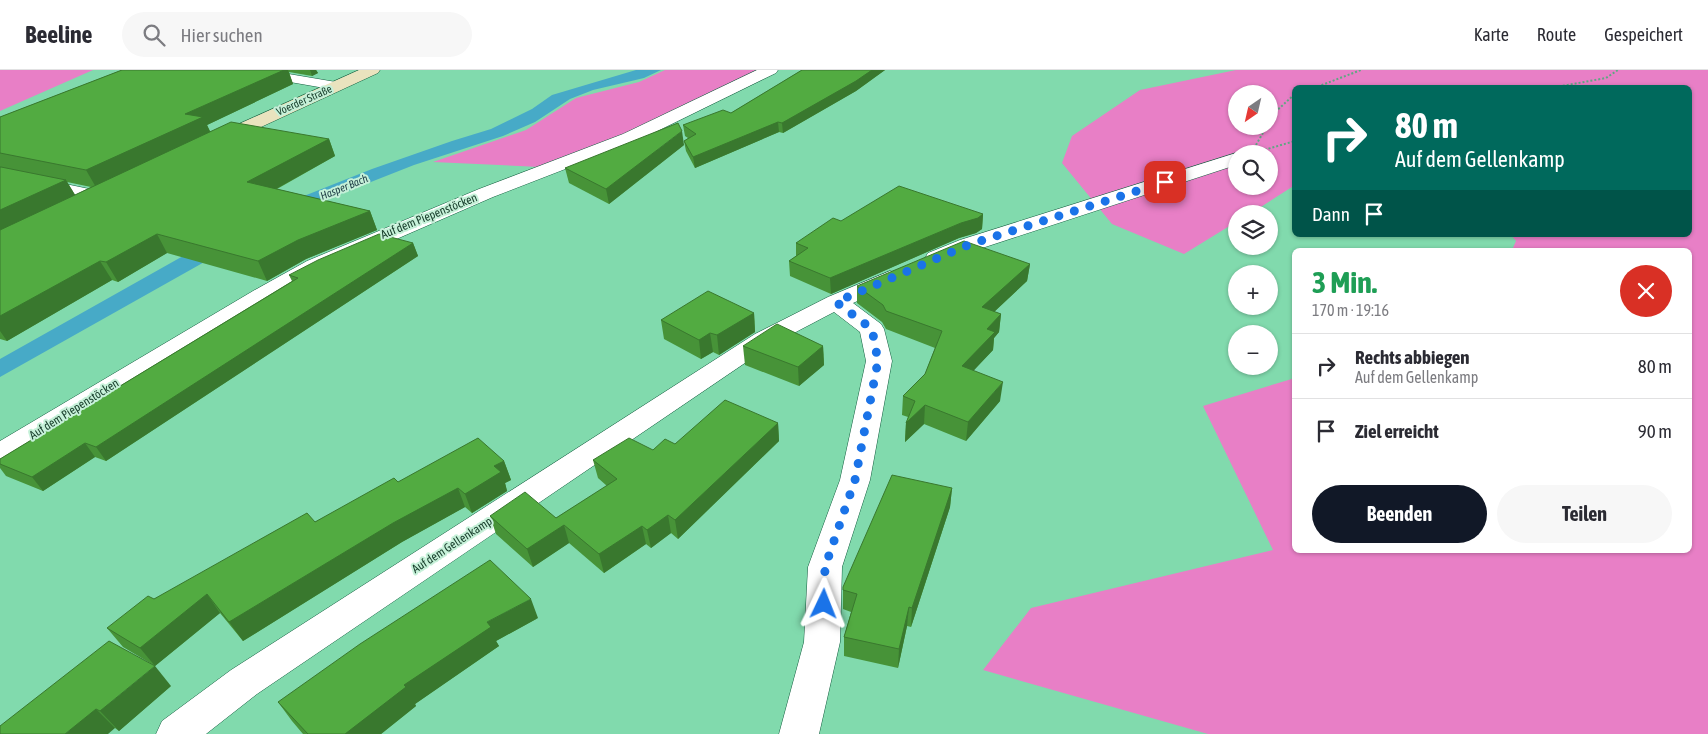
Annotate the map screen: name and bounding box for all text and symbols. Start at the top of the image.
search box [122,12,472,57]
text: Beeline [25,21,92,48]
icon: search [140,21,168,49]
text: Hier suchen [180,24,263,46]
text: Karte [1474,24,1509,45]
text: Route [1537,24,1576,45]
text: Gespeichert [1604,24,1683,45]
street label: Voerder Straße [274,82,334,118]
north arrow [1228,85,1278,135]
map controls [1228,85,1278,375]
icon: right [1312,105,1377,170]
text: 80 m [1395,105,1458,145]
button: search [1228,145,1278,195]
text: Auf dem Gellenkamp [1395,146,1565,172]
pin [1144,161,1186,203]
icon: arrive [1151,168,1179,196]
water label: Hasper Bach [319,172,370,202]
street label: Auf dem Piepenstöcken [379,190,479,242]
icon: arrive [1360,200,1388,228]
text: Dann [1312,203,1350,225]
button: layers [1228,205,1278,255]
button: + [1228,265,1278,315]
text: 3 Min. [1312,265,1377,299]
button: close [1620,265,1672,317]
text: 170 m · 19:16 [1312,301,1389,319]
button: − [1228,325,1278,375]
text: Rechts abbiegen [1355,346,1470,368]
icon: right [1312,352,1340,380]
text: 80 m [1638,355,1672,377]
text: Auf dem Gellenkamp [1355,368,1478,386]
street label: Auf dem Piepenstöcken [27,376,121,442]
icon: arrive [1312,417,1340,445]
text: Ziel erreicht [1355,420,1439,442]
text: 90 m [1638,420,1672,442]
button: Beenden [1312,485,1487,543]
button: Teilen [1497,485,1672,543]
street label: Auf dem Gellenkamp [409,514,495,576]
position arrow [797,577,849,629]

